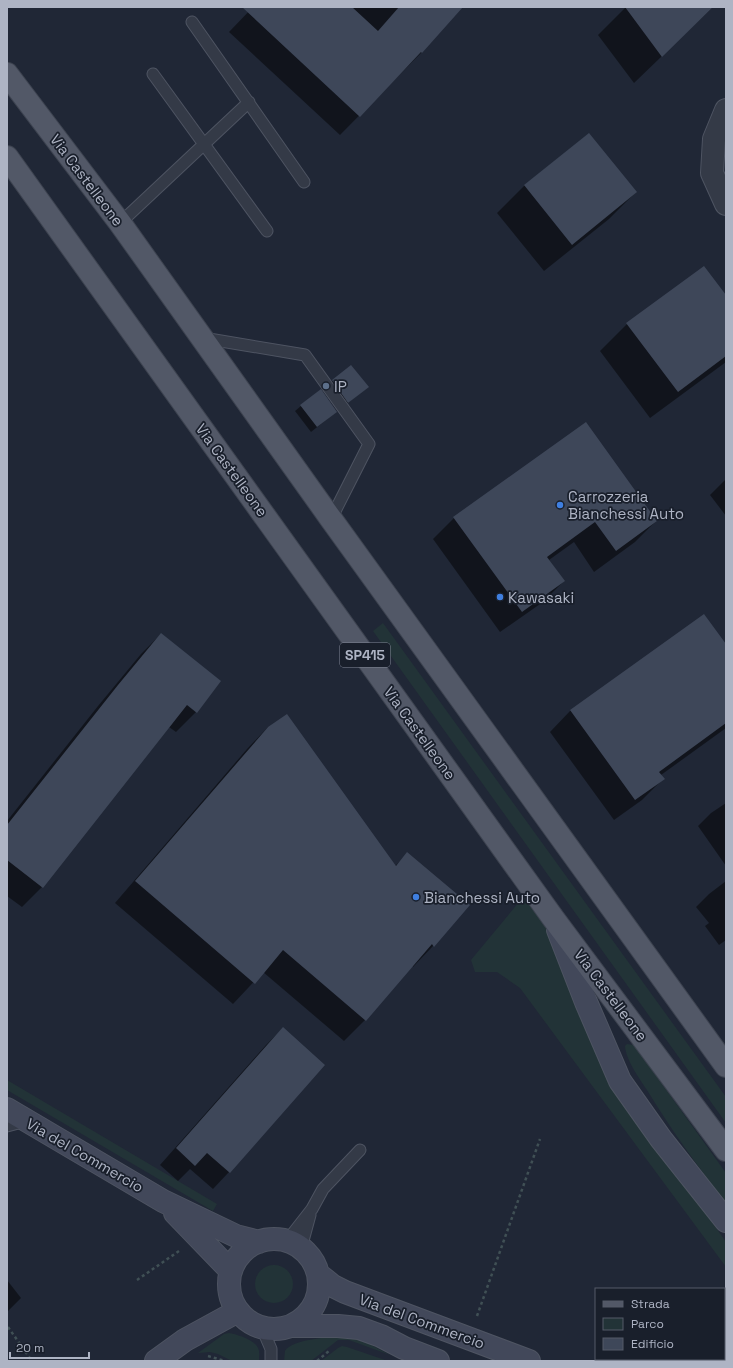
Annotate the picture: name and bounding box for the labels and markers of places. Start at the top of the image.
place label: IP [334,377,347,396]
marker: IP [321,381,331,391]
place label: Carrozzeria Bianchessi Auto [568,487,684,523]
marker: Carrozzeria Bianchessi Auto [555,500,565,510]
place label: Kawasaki [508,588,574,607]
marker: Kawasaki [495,592,505,602]
place label: Bianchessi Auto [424,888,540,907]
marker: Bianchessi Auto [411,892,421,902]

